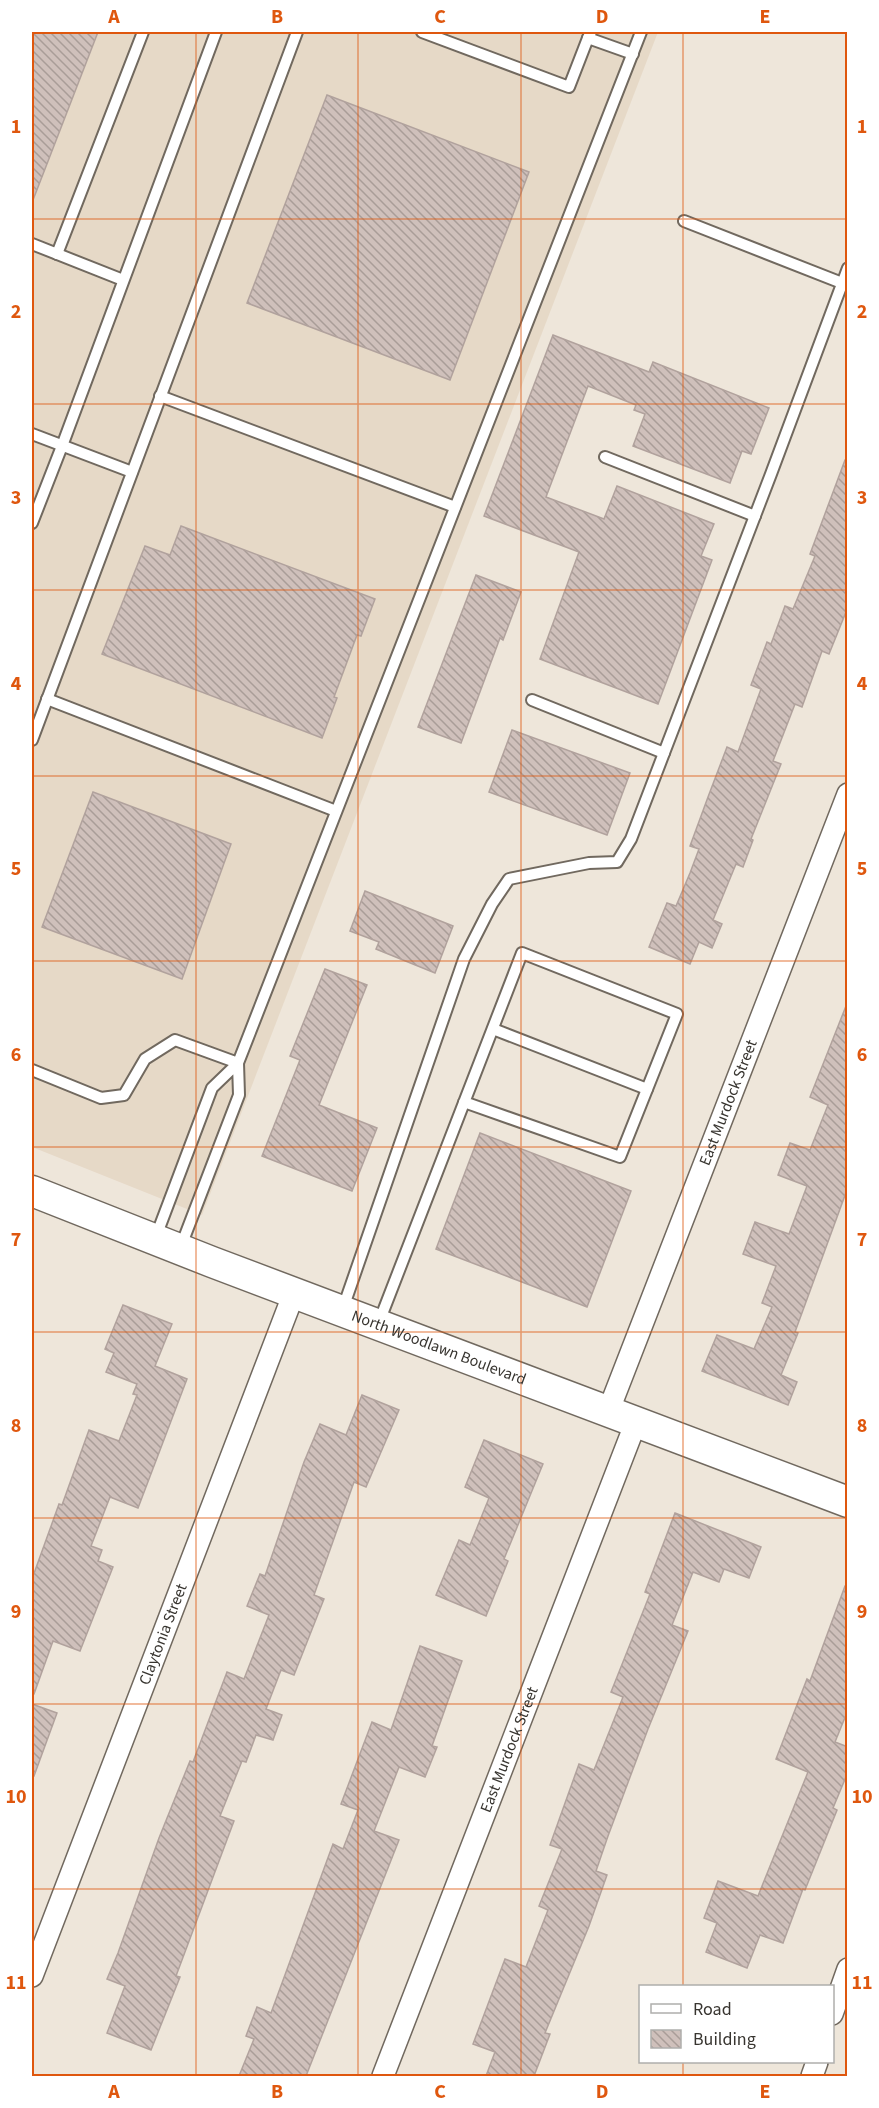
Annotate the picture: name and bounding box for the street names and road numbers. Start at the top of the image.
street label: East Murdock Street [694,1036,763,1169]
street label: North Woodlawn Boulevard [348,1305,529,1391]
street label: Claytonia Street [134,1580,193,1688]
street label: East Murdock Street [475,1683,544,1816]

